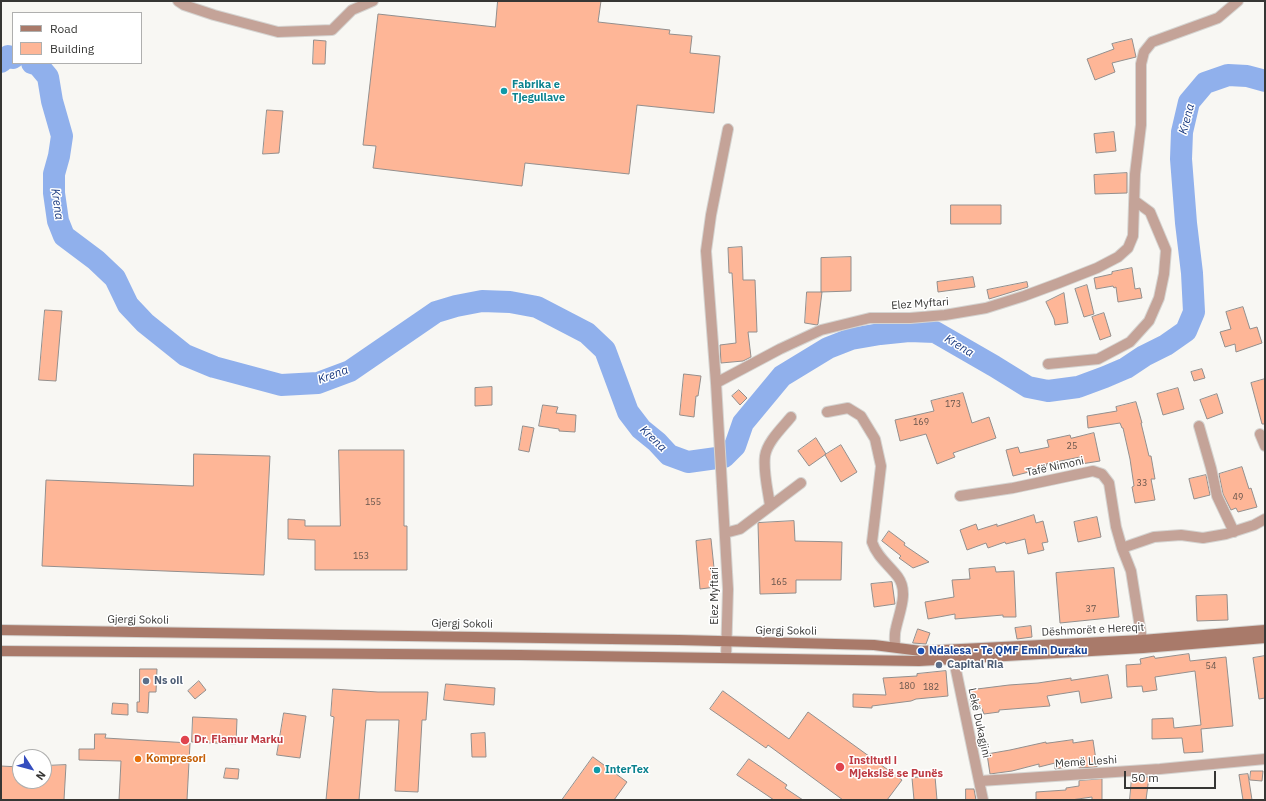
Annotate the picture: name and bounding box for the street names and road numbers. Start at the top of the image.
street label: Elez Myftari [891,295,949,313]
street label: Tafë Nimoni [1025,454,1085,480]
street label: Elez Myftari [708,567,722,625]
street label: Gjergj Sokoli [107,613,169,627]
street label: Gjergj Sokoli [431,617,493,631]
street label: Dëshmorët e Hereqit [1041,621,1145,639]
street label: Gjergj Sokoli [755,624,817,638]
street label: Lekë Dukagjini [965,687,993,759]
street label: Memë Lleshi [1055,753,1117,771]

